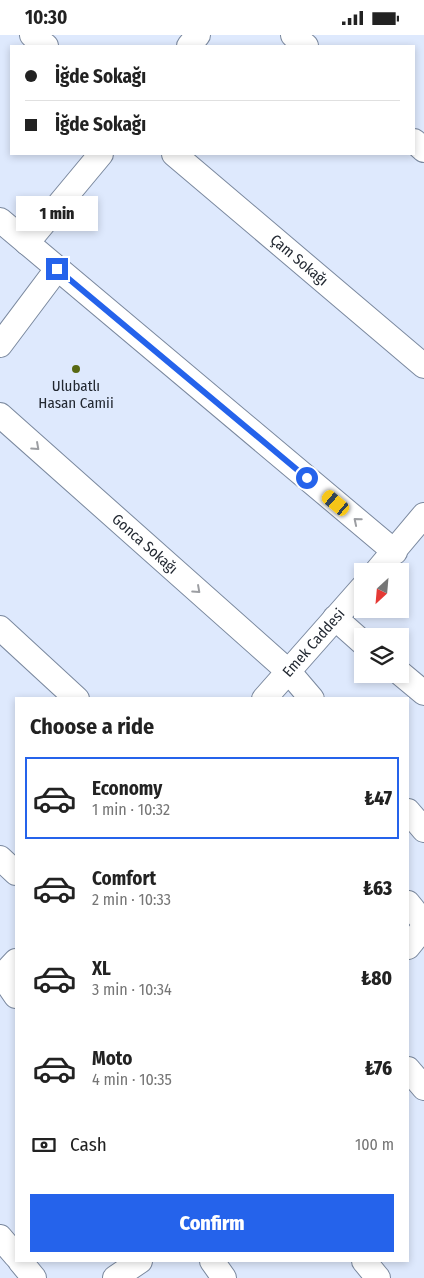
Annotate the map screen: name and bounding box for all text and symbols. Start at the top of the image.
text: 10:30 [25,6,67,29]
text: İğde Sokağı [55,65,146,88]
text: İğde Sokağı [55,113,146,136]
callout: 1 min [16,197,98,231]
text: 1 min [40,204,74,223]
street label: Çam Sokağı [267,231,332,290]
route end [46,258,68,280]
marker: Ulubatlı Hasan Camii [70,363,82,375]
place label: Ulubatlı Hasan Camii [38,377,114,412]
one-way arrow [31,442,40,451]
route start [296,467,318,489]
car [319,488,352,518]
street label: Gonca Sokağı [108,510,181,578]
one-way arrow [354,517,363,526]
north arrow [354,563,409,617]
map controls [354,563,409,683]
one-way arrow [191,584,200,593]
street label: Emek Caddesi [279,605,348,681]
button: layers [354,628,409,683]
text: Choose a ride [30,713,154,740]
icon: car [32,776,77,821]
text: Economy [92,777,162,800]
text: ₺47 [364,787,392,810]
text: 1 min · 10:32 [92,800,170,819]
icon: car [32,866,77,911]
text: Comfort [92,867,156,890]
text: ₺63 [363,877,392,900]
text: 2 min · 10:33 [92,890,171,909]
icon: car [32,956,77,1001]
text: XL [92,957,111,980]
text: ₺80 [361,967,392,990]
text: 3 min · 10:34 [92,980,172,999]
icon: car [32,1046,77,1091]
text: Moto [92,1047,132,1070]
text: ₺76 [365,1057,392,1080]
text: 4 min · 10:35 [92,1070,172,1089]
icon: cash [30,1131,58,1159]
text: Cash [70,1133,107,1156]
text: 100 m [355,1135,394,1154]
button: Confirm [30,1194,394,1252]

